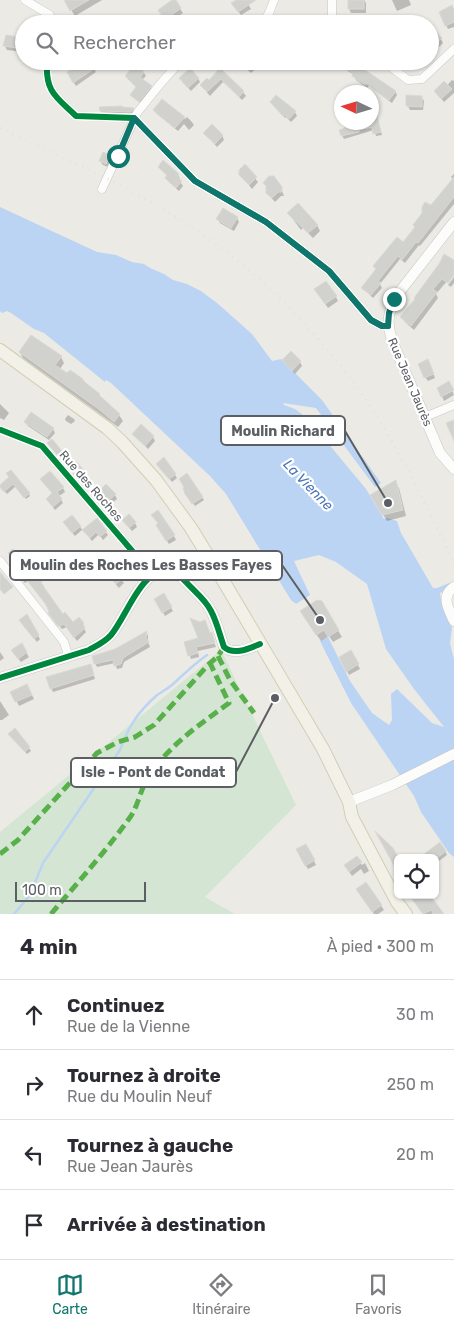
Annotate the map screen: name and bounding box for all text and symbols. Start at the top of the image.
search box [15,15,439,70]
icon: search [33,29,61,57]
text: Rechercher [73,31,176,54]
north arrow [334,85,379,130]
route start [107,145,130,168]
route end [383,288,406,311]
street label: Rue Jean Jaurès [385,336,435,428]
callout: Moulin Richard [221,416,345,445]
text: Moulin Richard [231,423,335,440]
street label: Rue des Roches [56,448,126,524]
water label: La Vienne [280,456,337,514]
callout: Moulin des Roches Les Basses Fayes [10,551,282,580]
text: Moulin des Roches Les Basses Fayes [20,557,272,574]
callout: Isle - Pont de Condat [71,758,236,787]
text: Isle - Pont de Condat [81,764,226,781]
map controls [394,854,439,899]
button: locate [394,854,439,899]
scale bar [15,879,146,902]
text: 100 m [22,882,62,899]
text: 4 min [20,934,78,959]
text: À pied · 300 m [327,937,434,956]
text: Continuez [67,994,165,1017]
icon: ahead [20,1001,48,1029]
text: 30 m [396,1005,434,1024]
text: Rue de la Vienne [67,1017,190,1036]
text: Tournez à droite [67,1064,221,1087]
icon: right [20,1071,48,1099]
text: 250 m [387,1075,434,1094]
text: Rue du Moulin Neuf [67,1087,212,1106]
text: Tournez à gauche [67,1134,233,1157]
icon: left [20,1141,48,1169]
text: 20 m [396,1145,434,1164]
text: Rue Jean Jaurès [67,1157,193,1176]
icon: arrive [20,1211,48,1239]
text: Arrivée à destination [67,1213,266,1236]
tab: Carte [52,1271,88,1318]
tab: Itinéraire [192,1271,251,1318]
tab: Favoris [355,1271,402,1318]

